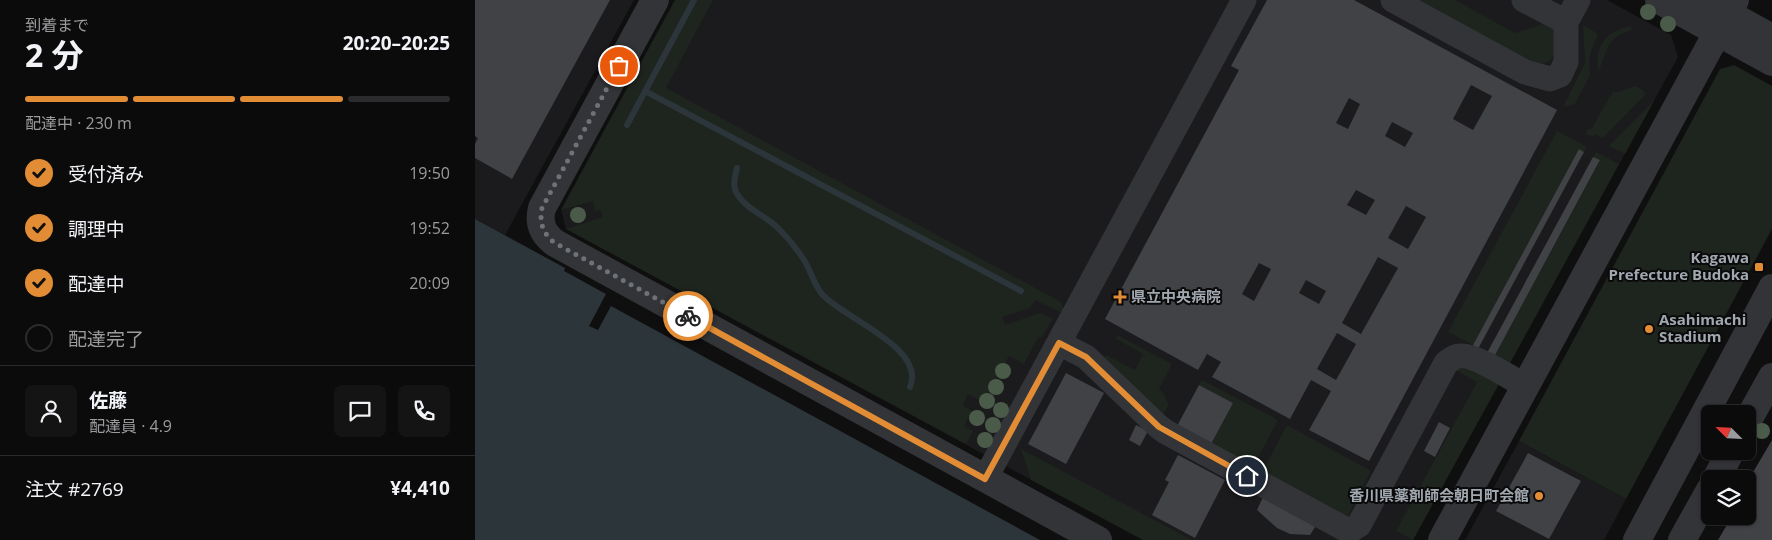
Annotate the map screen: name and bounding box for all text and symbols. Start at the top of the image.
text: 到着まで [25,14,89,36]
text: 20:20–20:25 [343,30,450,56]
text: 2 分 [25,33,84,76]
pin [598,45,640,87]
icon: bag [605,52,633,80]
text: 配達中 · 230 m [25,112,132,134]
icon: check [25,159,53,187]
text: 受付済み [68,161,144,187]
text: 19:50 [409,162,450,184]
icon: check [25,214,53,242]
text: 調理中 [68,216,125,242]
text: 19:52 [409,217,450,239]
place label: Kagawa Prefecture Budoka [1609,247,1749,284]
marker: Kagawa Prefecture Budoka [1753,261,1765,273]
icon: check [25,269,53,297]
text: 配達中 [68,271,125,297]
text: 20:09 [409,272,450,294]
place label: 県立中央病院 [1131,286,1221,306]
marker: 県立中央病院 [1113,290,1127,304]
courier [663,291,713,341]
icon: bike [674,302,702,330]
place label: Asahimachi Stadium [1659,309,1746,346]
marker: Asahimachi Stadium [1643,323,1655,335]
text: 配達完了 [68,326,144,352]
button: person [25,385,77,437]
button: chat [334,385,386,437]
button: phone [398,385,450,437]
text: 佐藤 [89,387,127,413]
north arrow [1701,405,1756,460]
map controls [1701,405,1756,525]
text: 配達員 · 4.9 [89,415,172,437]
pin [1226,455,1268,497]
icon: home [1233,462,1261,490]
button: layers [1701,470,1756,525]
text: ¥4,410 [390,475,450,501]
text: 注文 #2769 [25,476,124,502]
place label: 香川県薬剤師会朝日町会館 [1349,485,1529,505]
marker: 香川県薬剤師会朝日町会館 [1533,490,1545,502]

